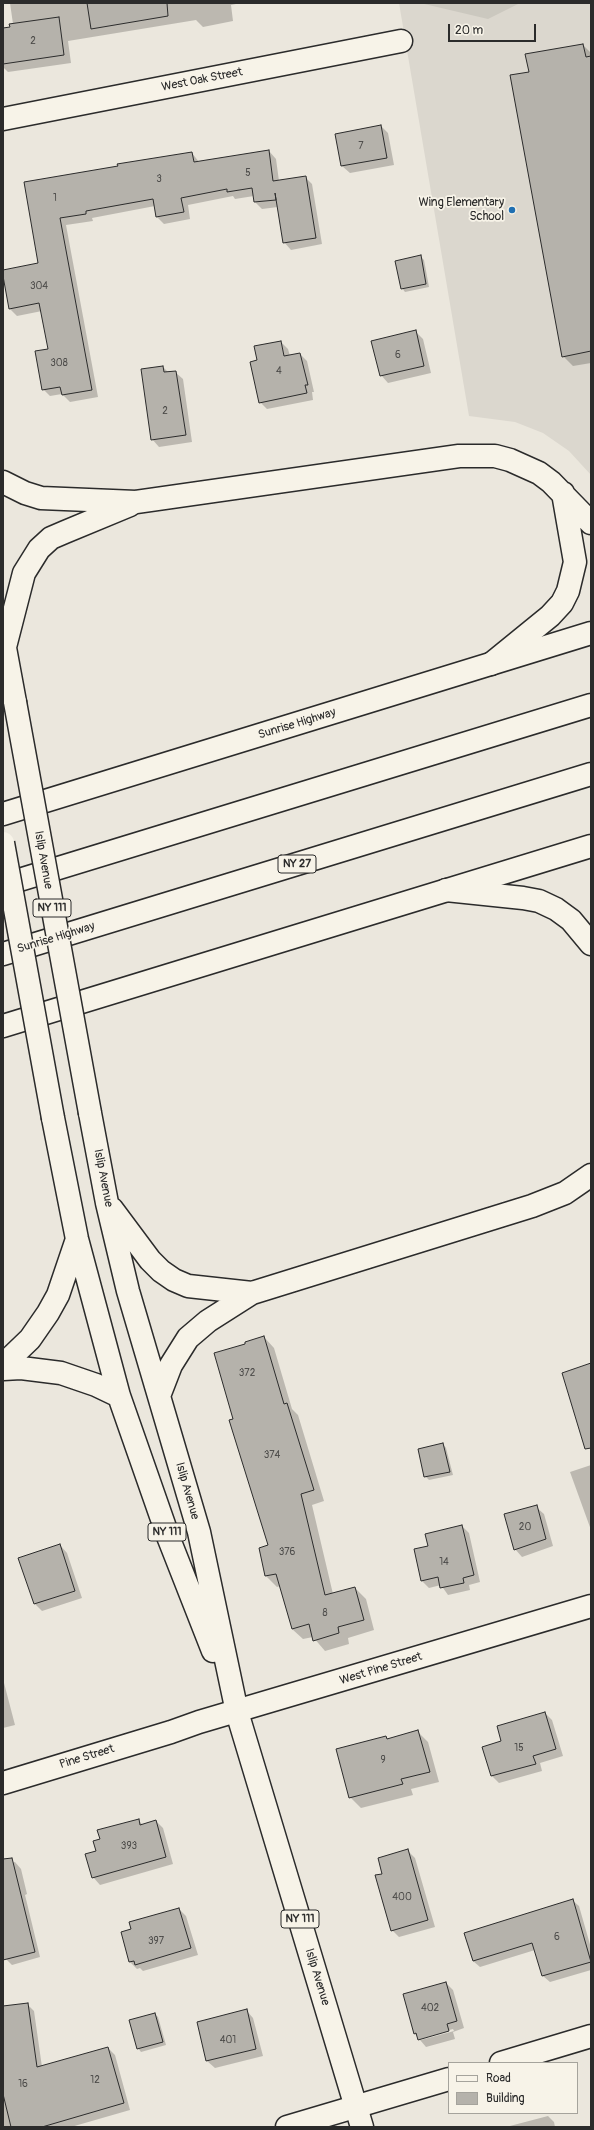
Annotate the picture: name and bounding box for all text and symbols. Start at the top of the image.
scale bar [450,16,538,42]
text: 20 m [455,23,483,38]
house number: 2 [30,35,36,47]
street label: West Oak Street [160,65,244,95]
house number: 7 [358,140,364,152]
house number: 5 [245,167,251,179]
house number: 3 [156,173,162,185]
house number: 1 [53,192,57,204]
place label: Wing Elementary School [419,196,504,224]
marker: Wing Elementary School [507,205,517,215]
house number: 304 [30,280,48,292]
house number: 6 [395,349,401,361]
house number: 308 [50,357,68,369]
house number: 4 [276,365,282,377]
house number: 2 [162,405,168,417]
street label: Sunrise Highway [256,705,338,743]
street label: Islip Avenue [31,830,55,890]
road number: NY 27 [278,855,316,873]
road number: NY 111 [33,899,71,917]
street label: Sunrise Highway [15,919,97,957]
street label: Islip Avenue [90,1148,116,1208]
house number: 372 [239,1367,255,1379]
house number: 374 [264,1449,280,1461]
street label: Islip Avenue [172,1461,202,1521]
house number: 20 [519,1521,531,1533]
road number: NY 111 [148,1523,186,1541]
house number: 376 [279,1546,295,1558]
house number: 14 [439,1556,449,1568]
house number: 8 [322,1607,328,1619]
street label: West Pine Street [338,1650,424,1688]
street label: Pine Street [58,1742,116,1772]
house number: 15 [514,1742,524,1754]
house number: 9 [380,1754,386,1766]
house number: 393 [121,1840,137,1852]
house number: 400 [392,1891,412,1903]
road number: NY 111 [281,1910,319,1928]
house number: 6 [554,1931,560,1943]
house number: 397 [148,1935,164,1947]
street label: Islip Avenue [302,1947,332,2007]
house number: 402 [421,2002,439,2014]
house number: 401 [220,2034,236,2046]
legend [448,2062,578,2114]
text: Road [486,2071,511,2086]
house number: 12 [90,2074,100,2086]
house number: 16 [18,2078,28,2090]
text: Building [486,2091,525,2106]

